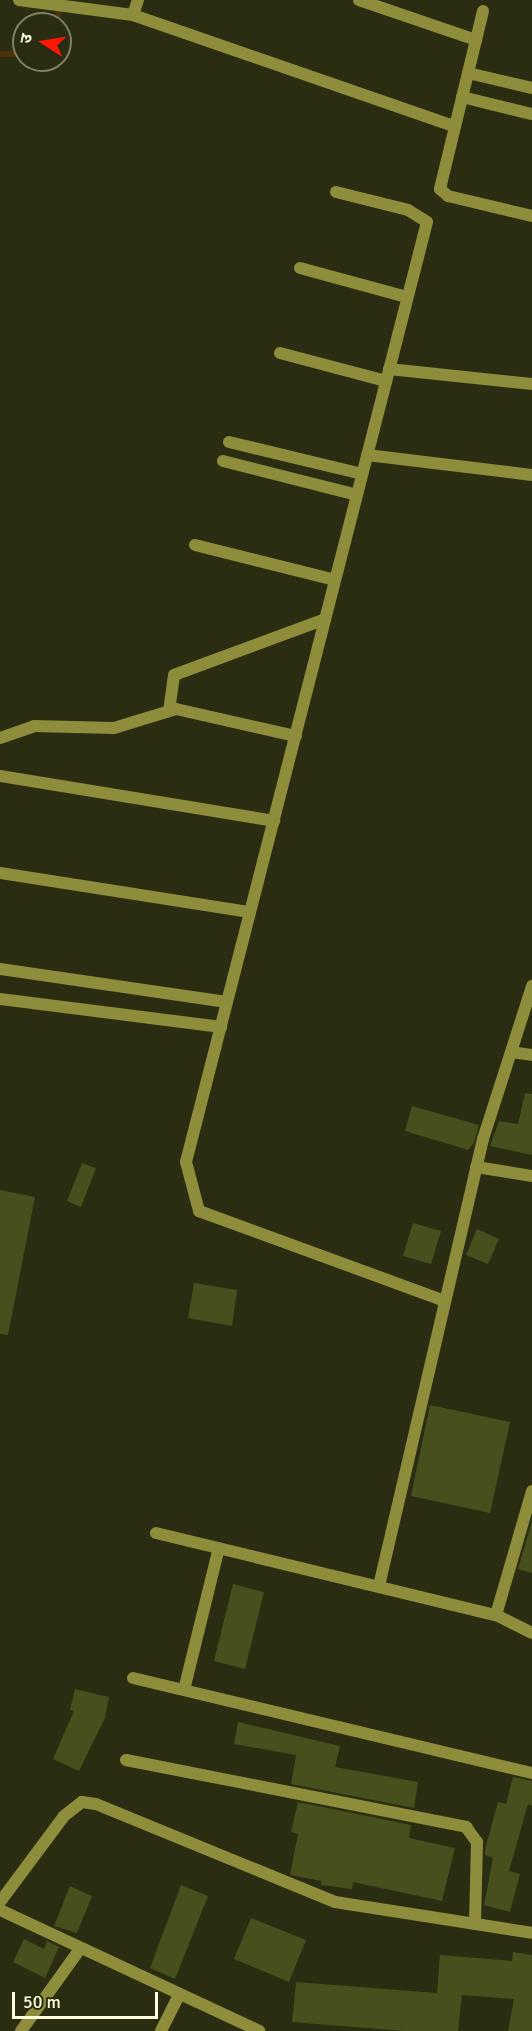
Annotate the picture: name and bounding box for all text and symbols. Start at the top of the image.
north arrow [12,12,72,72]
text: उ [16,32,37,45]
scale bar [15,1980,160,2018]
text: 50 m [23,1991,61,2013]

